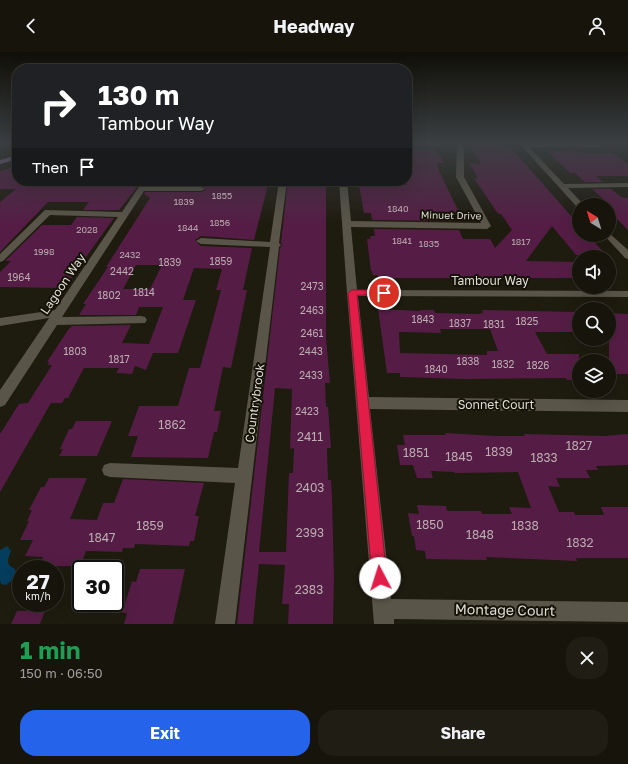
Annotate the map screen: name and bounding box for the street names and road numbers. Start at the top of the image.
street label: Minuet Drive [421,208,482,222]
street label: Lagoon Way [37,250,89,317]
street label: Tambour Way [451,273,529,288]
street label: Countrybrook [242,362,267,443]
street label: Sonnet Court [458,397,535,412]
street label: Montage Court [455,600,555,619]

